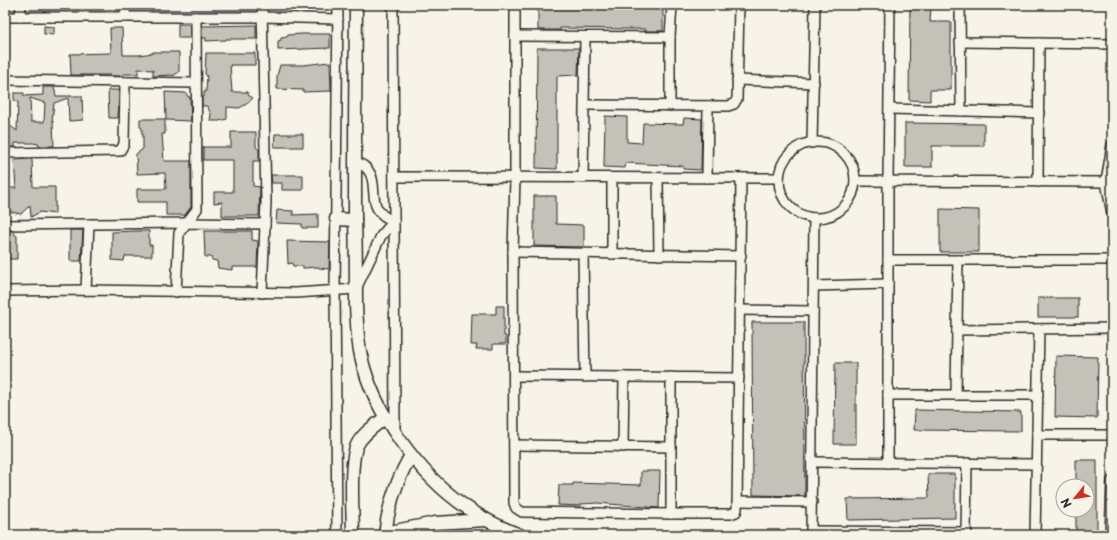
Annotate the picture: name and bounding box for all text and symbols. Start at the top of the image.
north arrow [1055,478,1095,518]
text: N [1056,495,1075,511]

